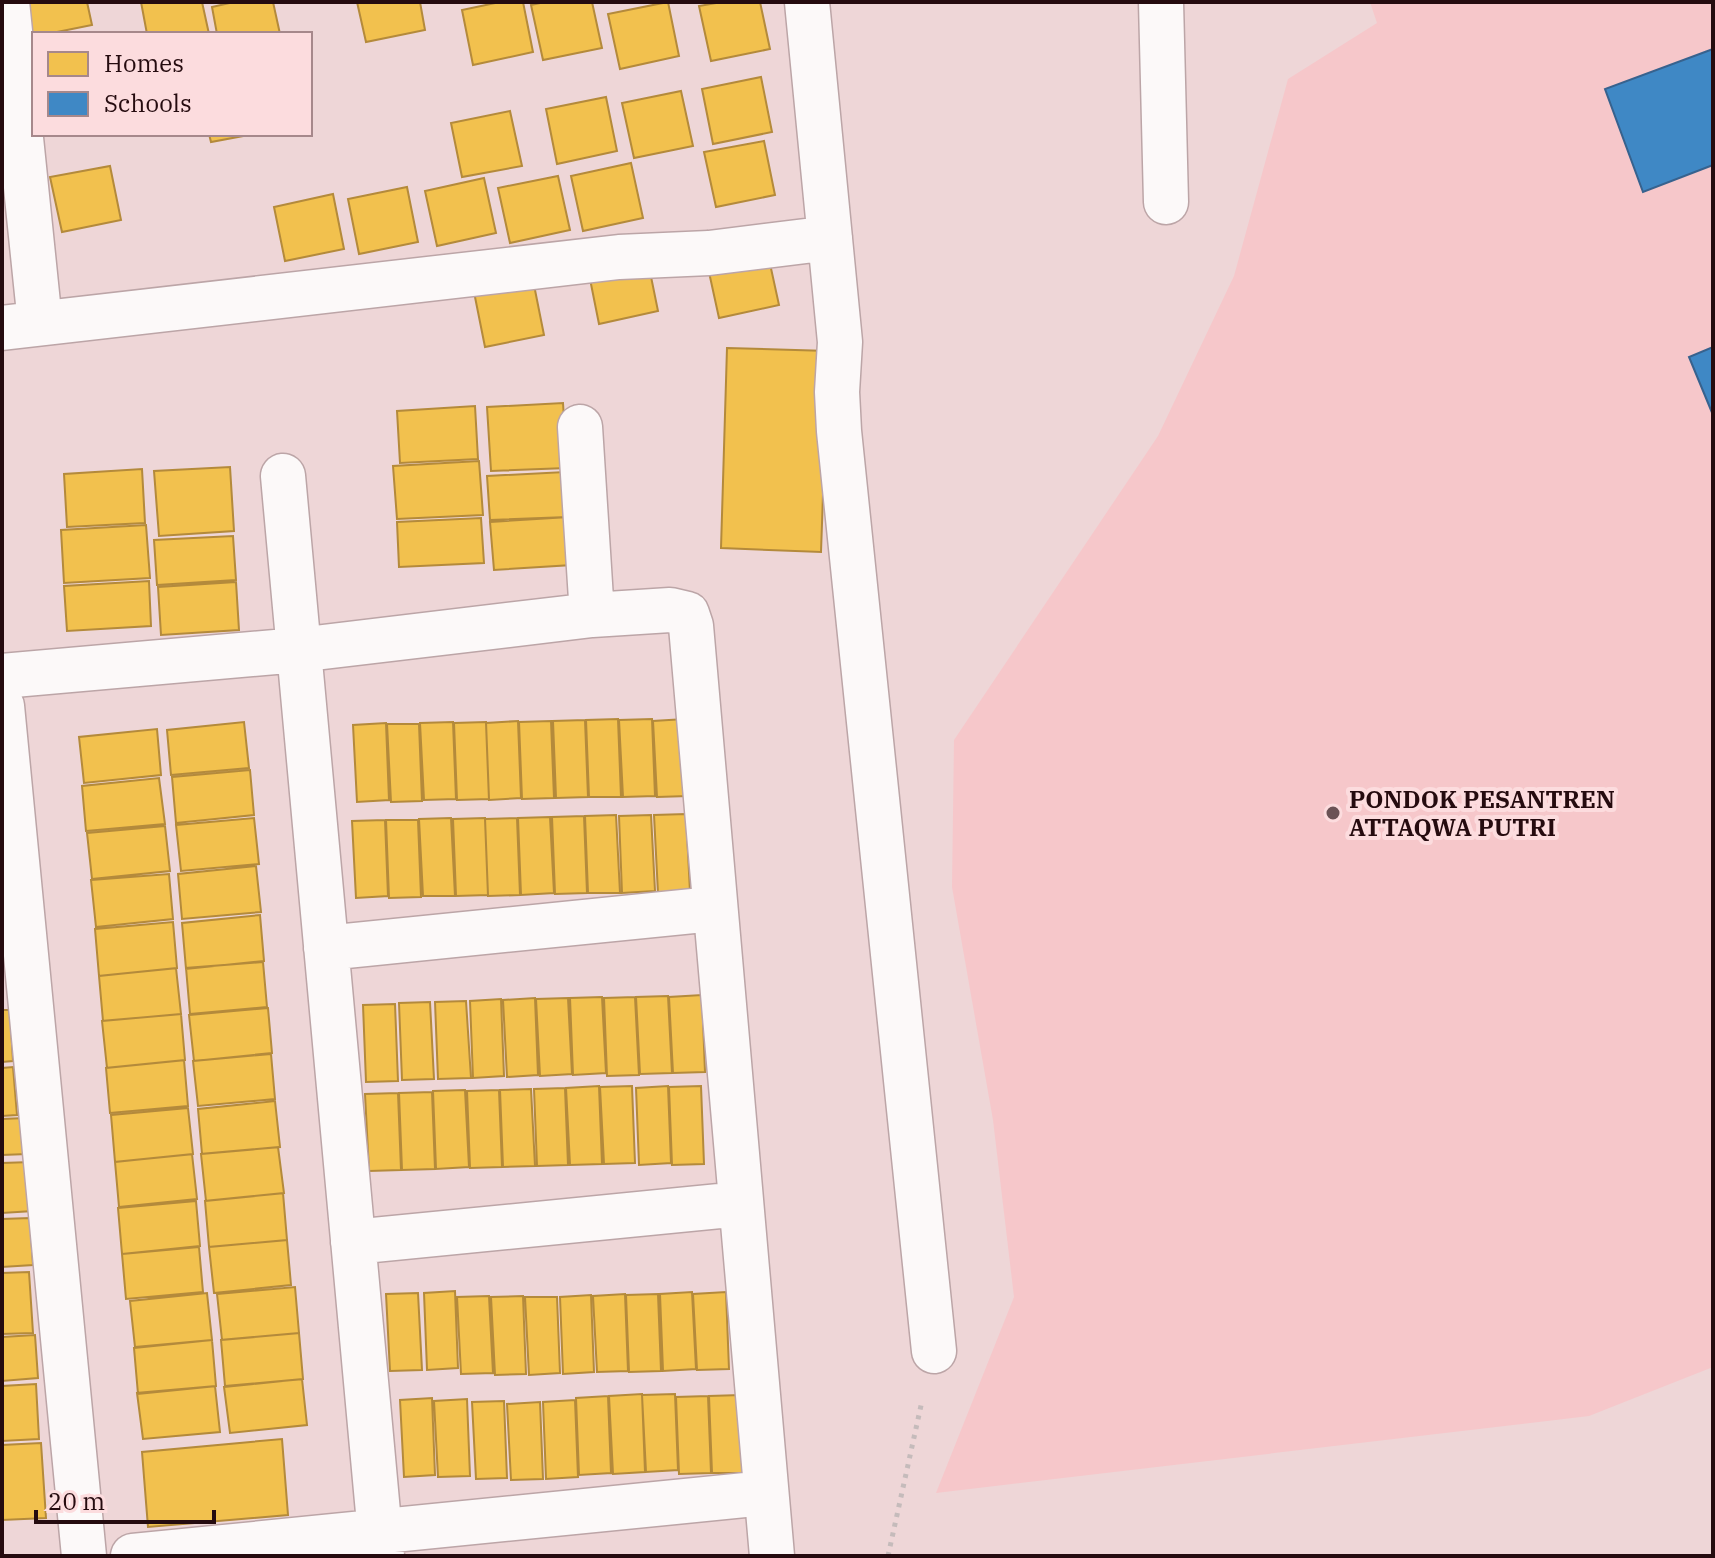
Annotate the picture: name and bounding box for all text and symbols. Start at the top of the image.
legend [32,32,312,136]
text: Homes [104,47,184,79]
text: Schools [104,87,192,119]
place label: PONDOK PESANTREN ATTAQWA PUTRI [1349,783,1615,843]
marker: PONDOK PESANTREN ATTAQWA PUTRI [1324,804,1342,822]
scale bar [36,1474,214,1524]
text: 20 m [48,1485,105,1517]

